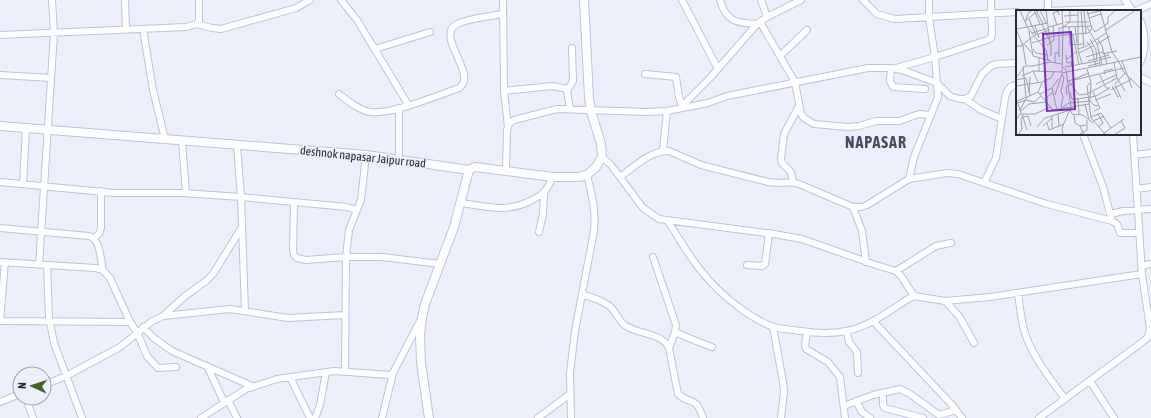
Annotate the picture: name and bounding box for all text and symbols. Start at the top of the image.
inset map [1016,10,1141,135]
district label: NAPASAR [845,133,907,151]
street label: deshnok napasar Jaipur road [299,143,427,171]
north arrow [12,366,52,406]
text: N [16,382,28,389]

